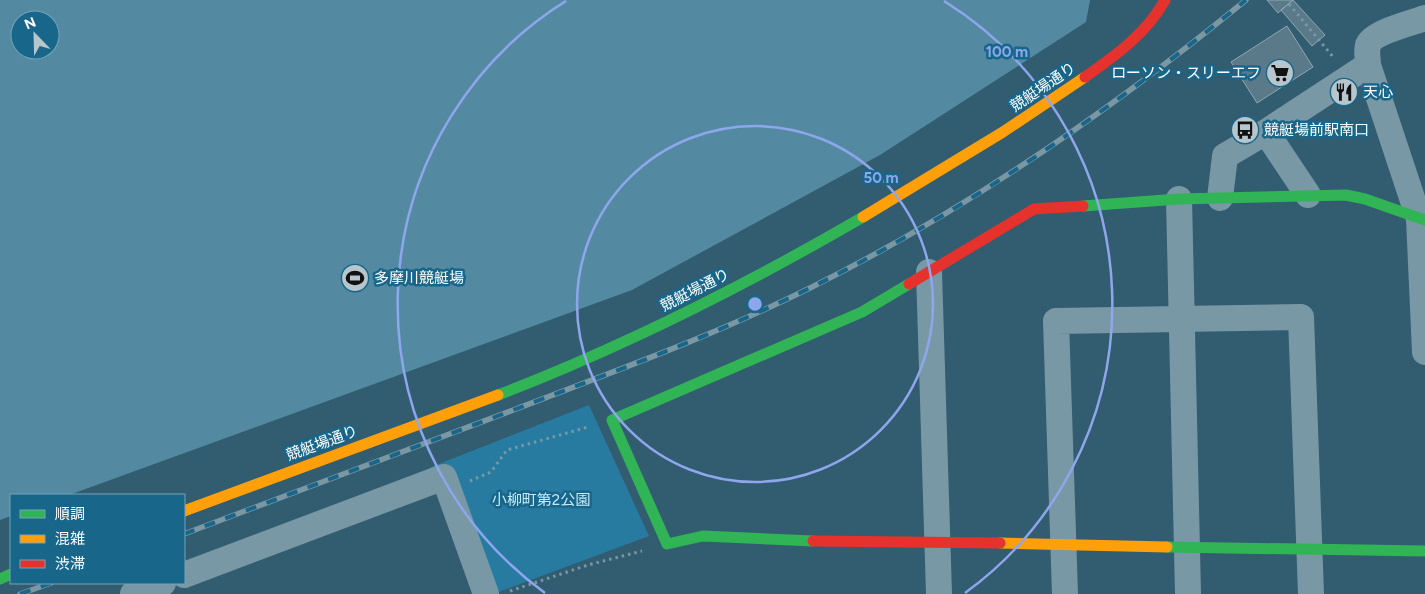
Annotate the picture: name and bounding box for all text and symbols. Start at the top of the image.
north arrow [10,10,60,60]
text: N [22,14,38,33]
text: 100 m [986,43,1028,61]
supermarket icon: ローソン・スリーエフ [1265,58,1295,88]
street label: 競艇場通り [1007,59,1079,115]
place label: ローソン・スリーエフ [1111,64,1261,82]
restaurant icon: 天心 [1329,77,1359,107]
place label: 天心 [1363,83,1393,101]
bus stop icon: 競艇場前駅南口 [1230,115,1260,145]
place label: 競艇場前駅南口 [1264,121,1369,139]
text: 50 m [863,169,899,187]
sports icon: 多摩川競艇場 [340,263,370,293]
street label: 競艇場通り [657,265,733,315]
place label: 多摩川競艇場 [374,269,464,287]
centre of rings [746,295,764,313]
street label: 競艇場通り [284,422,360,464]
park label: 小柳町第2公園 [492,491,590,509]
legend [10,494,185,584]
text: 順調 [55,505,85,523]
text: 混雑 [55,530,85,548]
text: 渋滞 [55,555,85,573]

